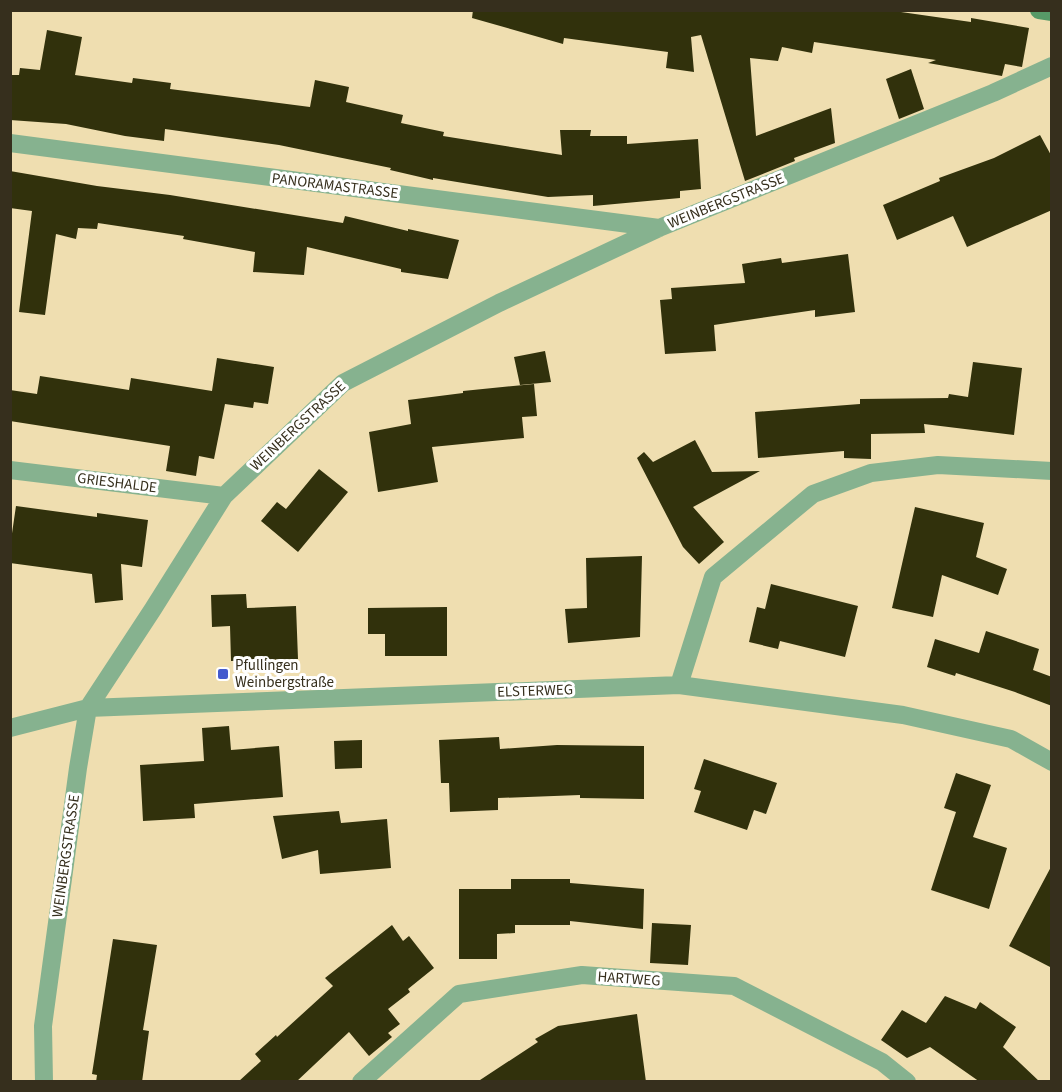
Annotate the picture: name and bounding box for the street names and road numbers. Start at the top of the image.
street label: PANORAMASTRASSE [270,168,400,204]
street label: WEINBERGSTRASSE [665,168,787,234]
street label: WEINBERGSTRASSE [246,376,351,476]
street label: GRIESHALDE [76,468,158,498]
street label: ELSTERWEG [497,679,573,703]
street label: WEINBERGSTRASSE [47,793,85,919]
street label: HARTWEG [597,966,661,992]

